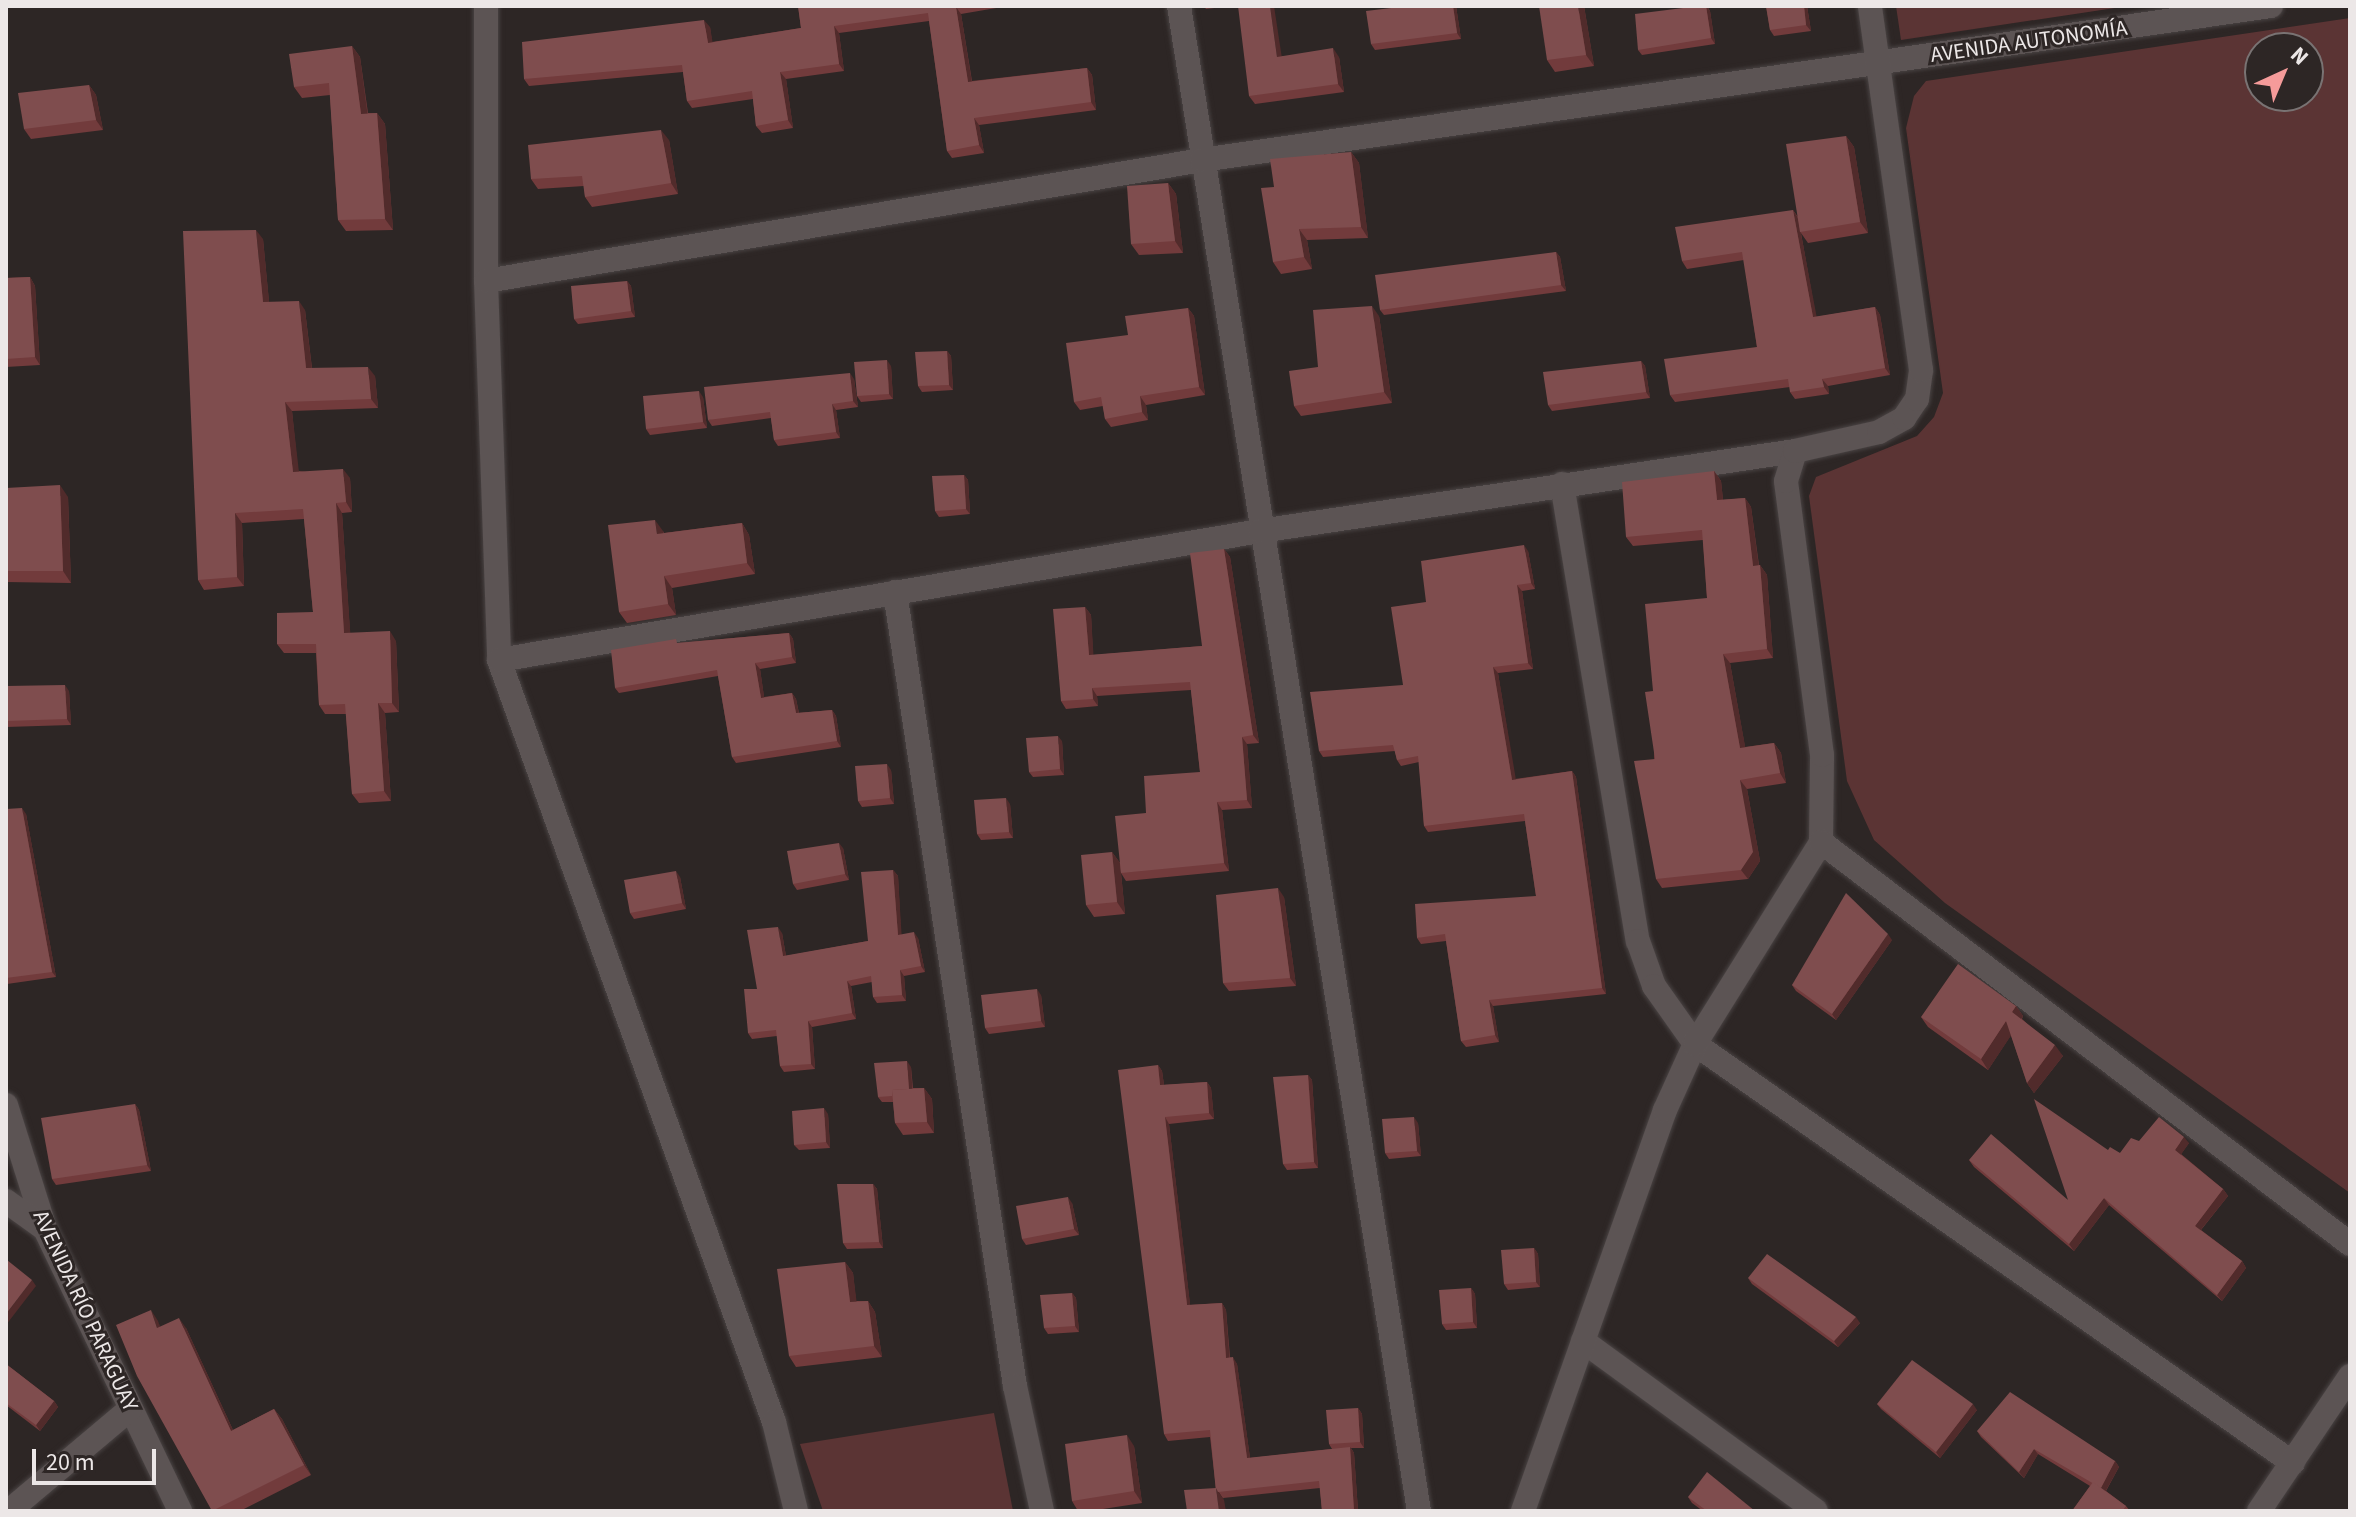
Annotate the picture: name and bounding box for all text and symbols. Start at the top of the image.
street label: AVENIDA AUTONOMÍA [1929,15,2129,69]
north arrow [2244,32,2324,112]
text: N [2283,40,2316,73]
street label: AVENIDA RÍO PARAGUAY [27,1206,143,1416]
scale bar [36,1433,160,1483]
text: 20 m [46,1445,95,1480]

